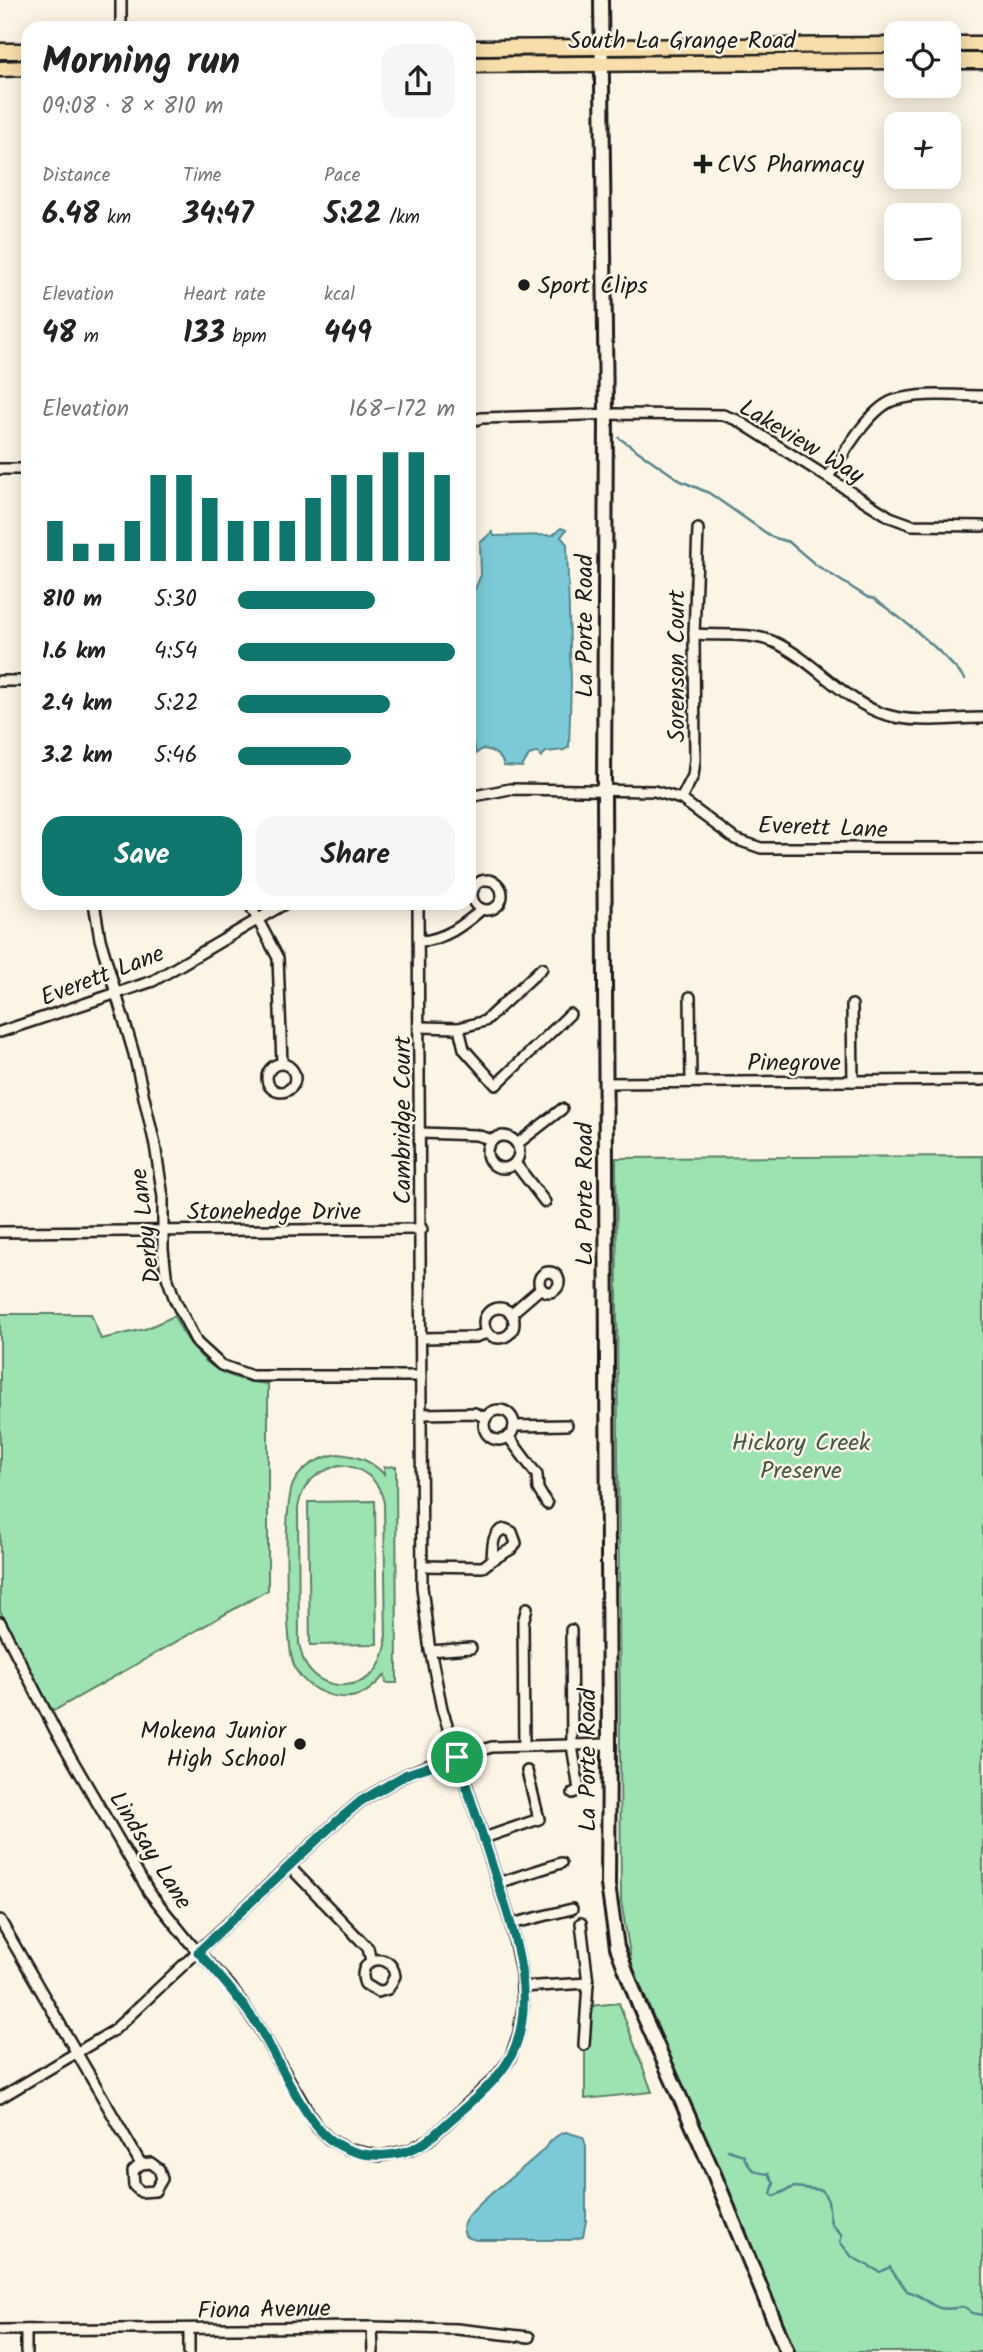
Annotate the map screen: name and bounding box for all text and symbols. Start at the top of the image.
map controls [884,21,961,280]
button: locate [884,21,961,98]
street label: South La Grange Road [568,22,797,61]
text: Morning run [42,33,240,93]
button: share [381,44,455,118]
text: 09:08 · 8 × 810 m [42,89,223,125]
button: + [884,112,961,189]
place label: CVS Pharmacy [717,146,865,185]
marker: CVS Pharmacy [695,156,711,172]
text: Distance [42,161,110,191]
text: Time [183,161,221,191]
text: Pace [324,161,360,191]
text: 6.48 [42,191,99,239]
text: 34:47 [183,191,254,239]
text: 5:22 [324,191,382,239]
text: km [99,203,131,233]
text: /km [382,203,420,233]
button: − [884,203,961,280]
place label: Sport Clips [538,267,648,306]
marker: Sport Clips [516,277,532,293]
text: Elevation [42,280,114,310]
text: Heart rate [183,280,266,310]
text: kcal [324,280,355,310]
text: 48 [42,310,76,358]
text: 133 [183,310,225,358]
text: 449 [324,310,372,358]
text: m [76,322,99,352]
text: bpm [225,322,267,352]
street label: Lakeview Way [731,389,872,495]
text: Elevation [42,392,129,428]
text: 168–172 m [348,392,455,428]
street label: La Porte Road [566,553,605,698]
text: 810 m [42,582,102,618]
text: 5:30 [154,582,197,618]
street label: Sorenson Court [658,589,697,742]
text: 1.6 km [42,634,106,670]
text: 4:54 [154,634,197,670]
text: 2.4 km [42,686,112,722]
text: 5:22 [154,686,199,722]
text: 3.2 km [42,738,112,774]
text: 5:46 [154,738,197,774]
street label: Everett Lane [757,807,889,850]
button: Save [42,816,242,896]
button: Share [256,816,455,896]
street label: Everett Lane [35,935,170,1018]
street label: Cambridge Court [384,1035,423,1204]
street label: Pinegrove [747,1044,841,1083]
street label: La Porte Road [566,1121,605,1266]
street label: Derby Lane [120,1166,173,1286]
street label: Stonehedge Drive [187,1193,361,1232]
park label: Hickory Creek Preserve [732,1424,871,1491]
street label: La Porte Road [569,1687,608,1832]
place label: Mokena Junior High School [140,1712,288,1779]
pin [427,1727,487,1787]
marker: Mokena Junior High School [292,1736,308,1752]
icon: arrive [438,1738,476,1776]
street label: Lindsay Lane [98,1784,202,1918]
street label: Fiona Avenue [197,2290,331,2331]

